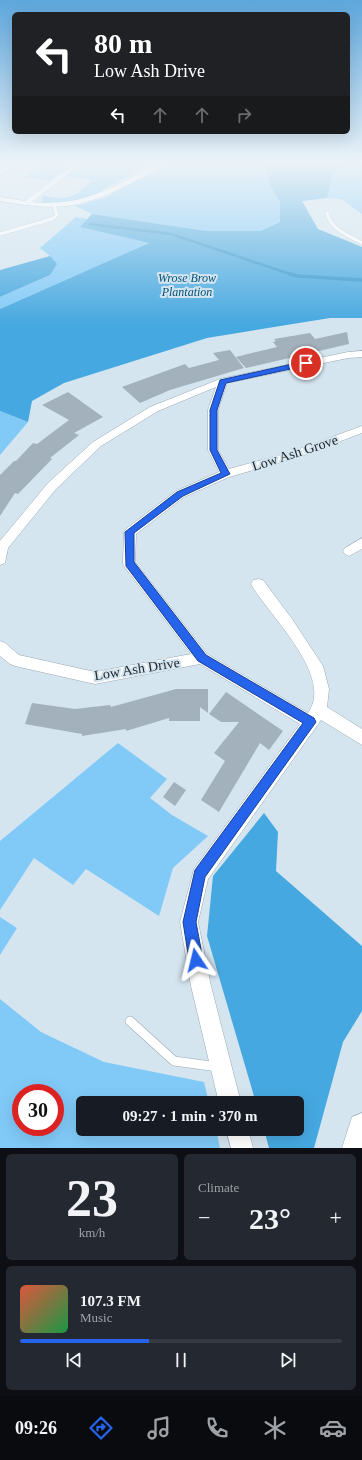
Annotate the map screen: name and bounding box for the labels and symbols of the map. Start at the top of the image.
park label: Wrose Brow Plantation [158,271,216,299]
pin [289,346,323,380]
street label: Low Ash Grove [250,432,340,474]
street label: Low Ash Drive [93,655,181,683]
position arrow [175,939,217,981]
speed limit sign: 30 [12,1084,64,1136]

